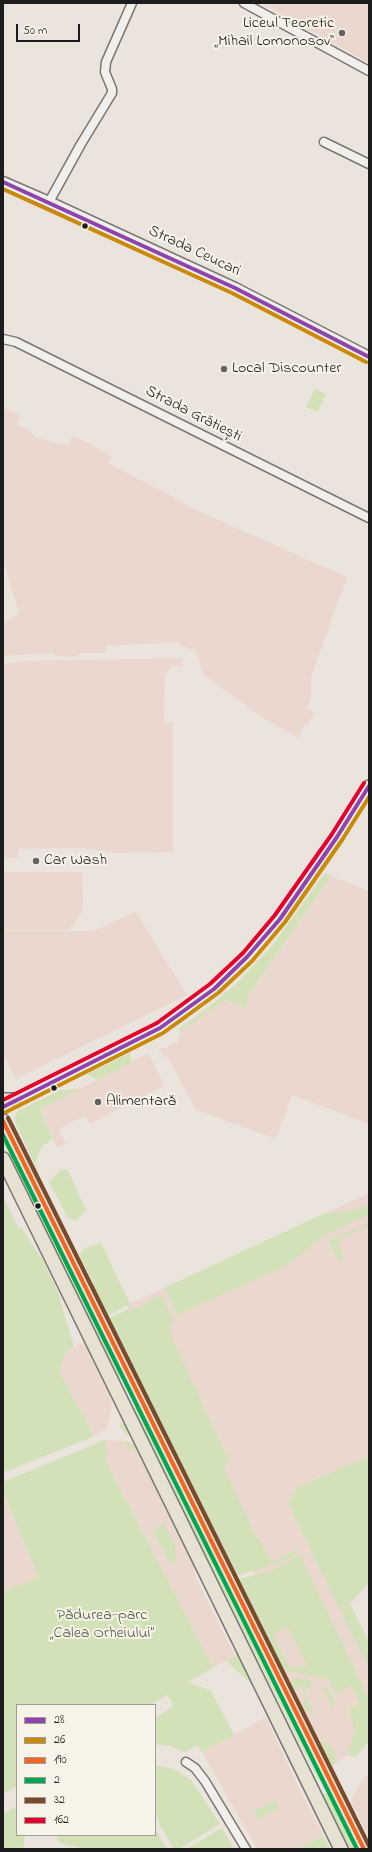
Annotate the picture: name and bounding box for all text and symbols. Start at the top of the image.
place label: Liceul Teoretic „Mihail Lomonosov“ [214,14,334,52]
scale bar [18,16,82,42]
text: 50 m [23,22,47,40]
marker: Liceul Teoretic „Mihail Lomonosov“ [337,28,347,38]
unlabelled marker [80,221,90,231]
street label: Strada Ceucari [145,222,243,282]
place label: Local Discounter [232,359,341,379]
marker: Local Discounter [219,364,229,374]
street label: Strada Grătiești [142,382,244,448]
place label: Car Wash [44,851,107,871]
marker: Car Wash [31,856,41,866]
unlabelled marker [49,1083,59,1093]
place label: Alimentară [106,1092,176,1112]
marker: Alimentară [93,1097,103,1107]
unlabelled marker [33,1201,43,1211]
park label: Pădurea-parc „Calea Orheiului” [50,1606,154,1644]
legend [16,1704,156,1836]
text: 28 [54,1711,64,1729]
text: 26 [54,1731,65,1749]
text: 190 [54,1751,67,1769]
text: 2 [54,1771,60,1789]
text: 32 [54,1791,65,1809]
text: 162 [54,1811,69,1829]

